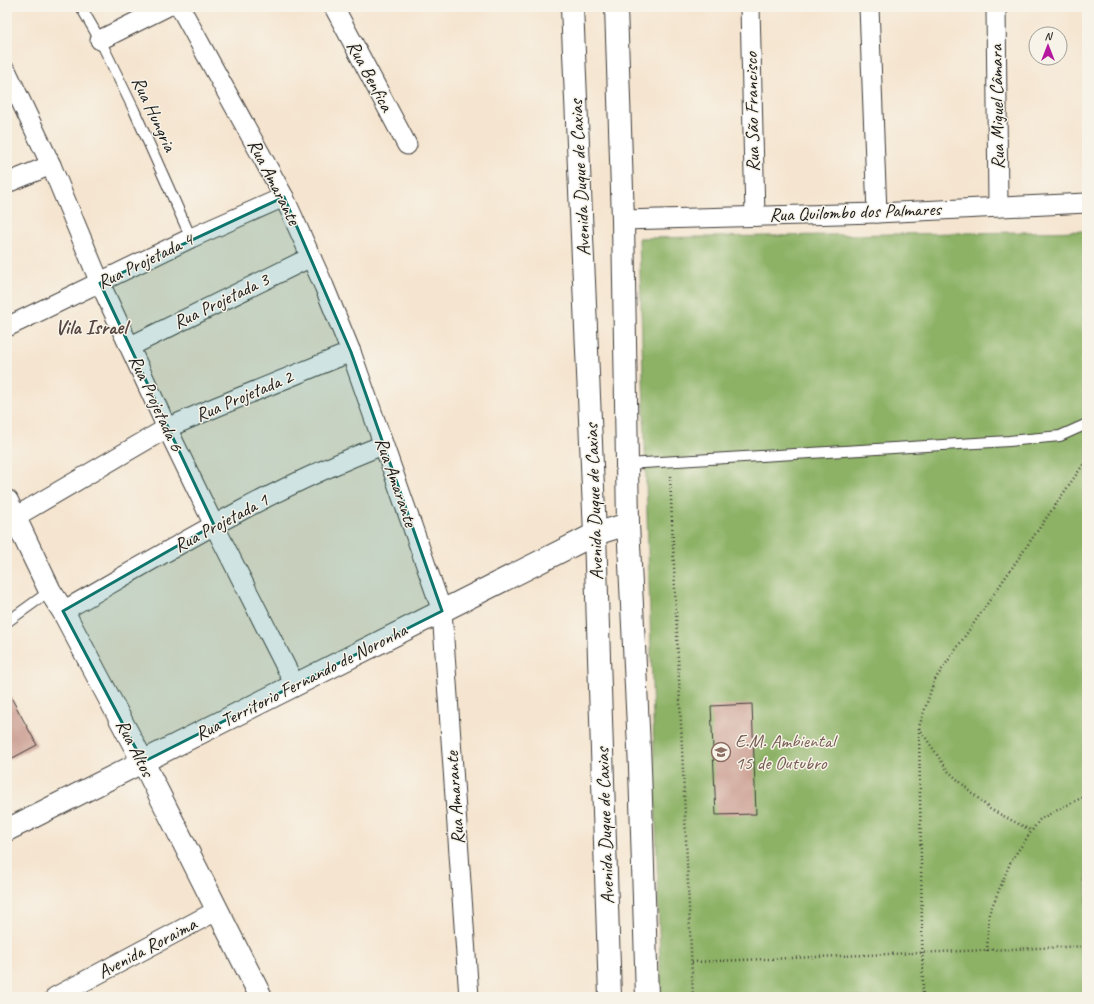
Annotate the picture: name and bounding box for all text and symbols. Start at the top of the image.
north arrow [1028,26,1068,66]
text: N [1045,29,1054,43]
street label: Rua Benfica [341,36,399,117]
street label: Rua Miguel Câmara [984,43,1010,169]
street label: Rua São Francisco [739,51,765,172]
street label: Rua Hungria [126,73,182,157]
street label: Avenida Duque de Caxias [564,97,596,257]
street label: Rua Amarante [242,135,307,231]
street label: Rua Quilombo dos Palmares [769,197,943,227]
street label: Rua Projetada 4 [93,226,199,294]
street label: Rua Projetada 3 [169,267,274,334]
district label: Vila Israel [55,315,131,340]
street label: Rua Projetada 6 [123,351,189,456]
street label: Rua Projetada 2 [192,364,298,427]
street label: Avenida Duque de Caxias [579,421,609,581]
street label: Rua Amarante [370,434,423,532]
street label: Rua Projetada 1 [170,487,274,558]
street label: Rua Territorio Fernando de Noronha [191,617,412,746]
street label: Rua Altos [110,715,160,782]
place label: E.M. Ambiental 15 de Outubro [735,729,839,775]
school or university icon: E.M. Ambiental 15 de Outubro [710,741,732,763]
street label: Avenida Duque de Caxias [590,745,620,905]
street label: Rua Amarante [440,749,470,845]
street label: Avenida Roraima [93,911,202,984]

